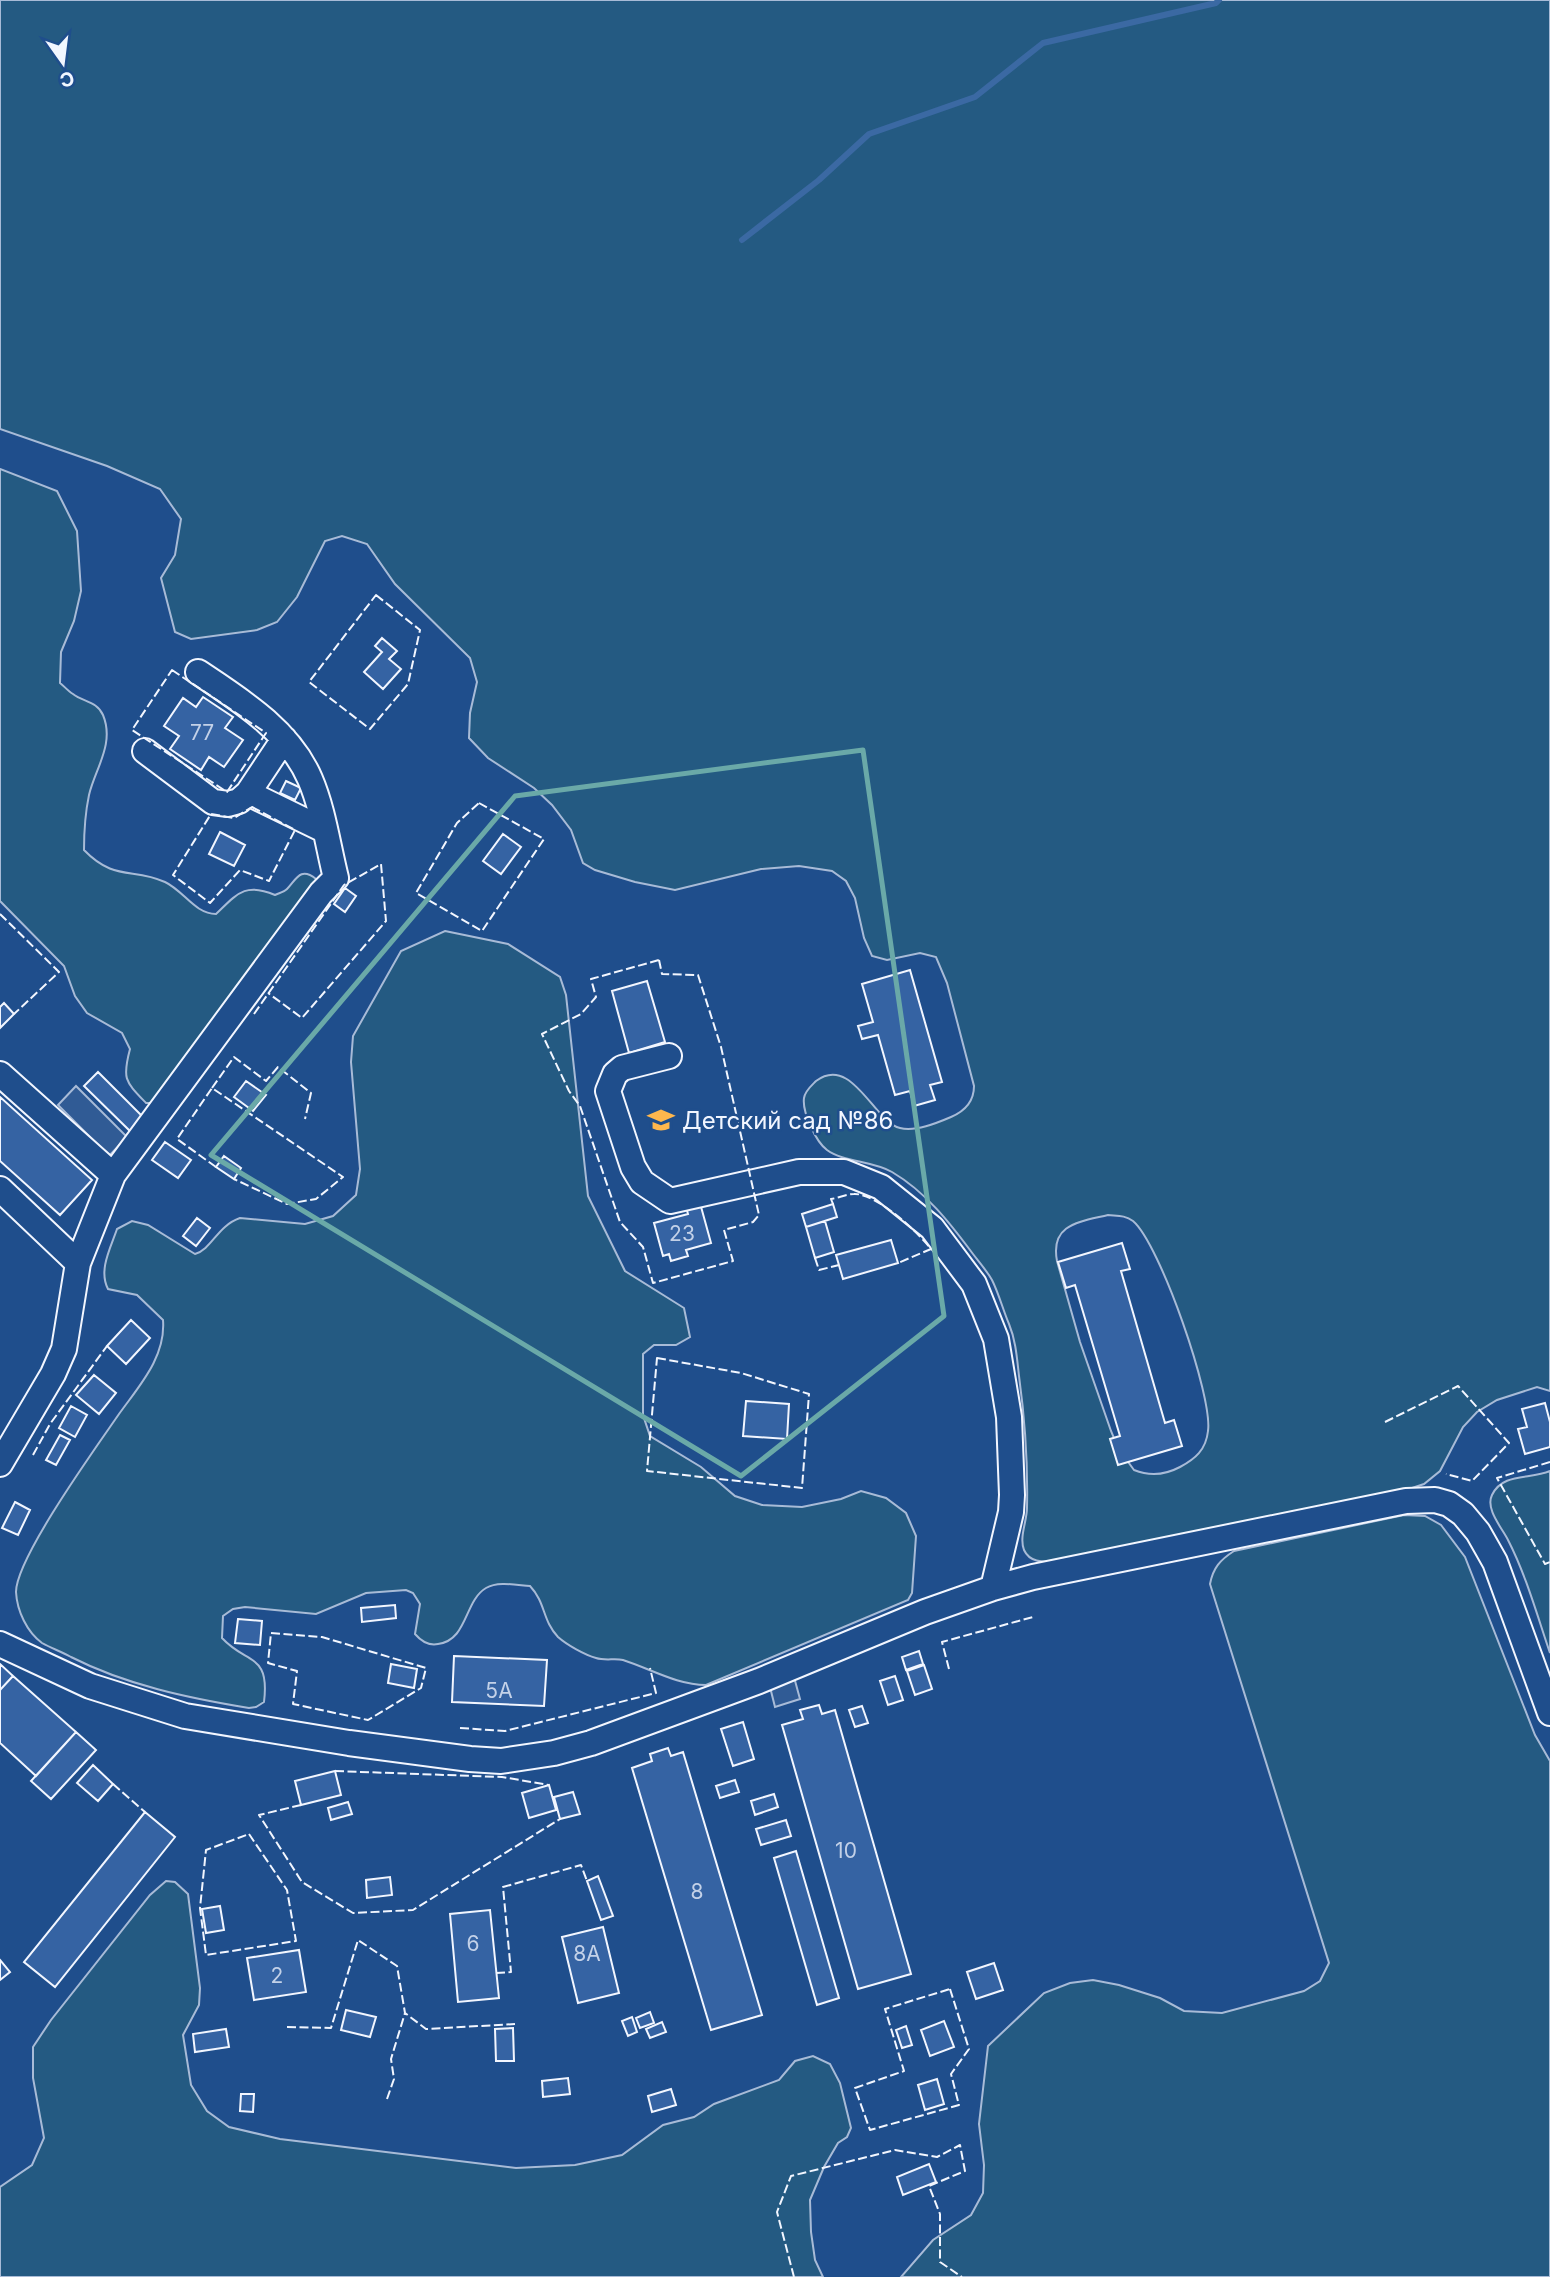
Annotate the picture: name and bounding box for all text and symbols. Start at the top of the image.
north arrow [28,28,98,98]
text: С [57,66,77,92]
house number: 77 [190,720,214,745]
school or university icon: Детский сад №86 [646,1105,676,1135]
place label: Детский сад №86 [682,1106,893,1135]
house number: 23 [669,1221,695,1246]
house number: 5А [485,1678,513,1703]
house number: 10 [835,1838,857,1863]
house number: 8 [691,1879,704,1904]
house number: 6 [466,1931,480,1956]
house number: 8А [573,1941,601,1966]
house number: 2 [271,1963,283,1988]

